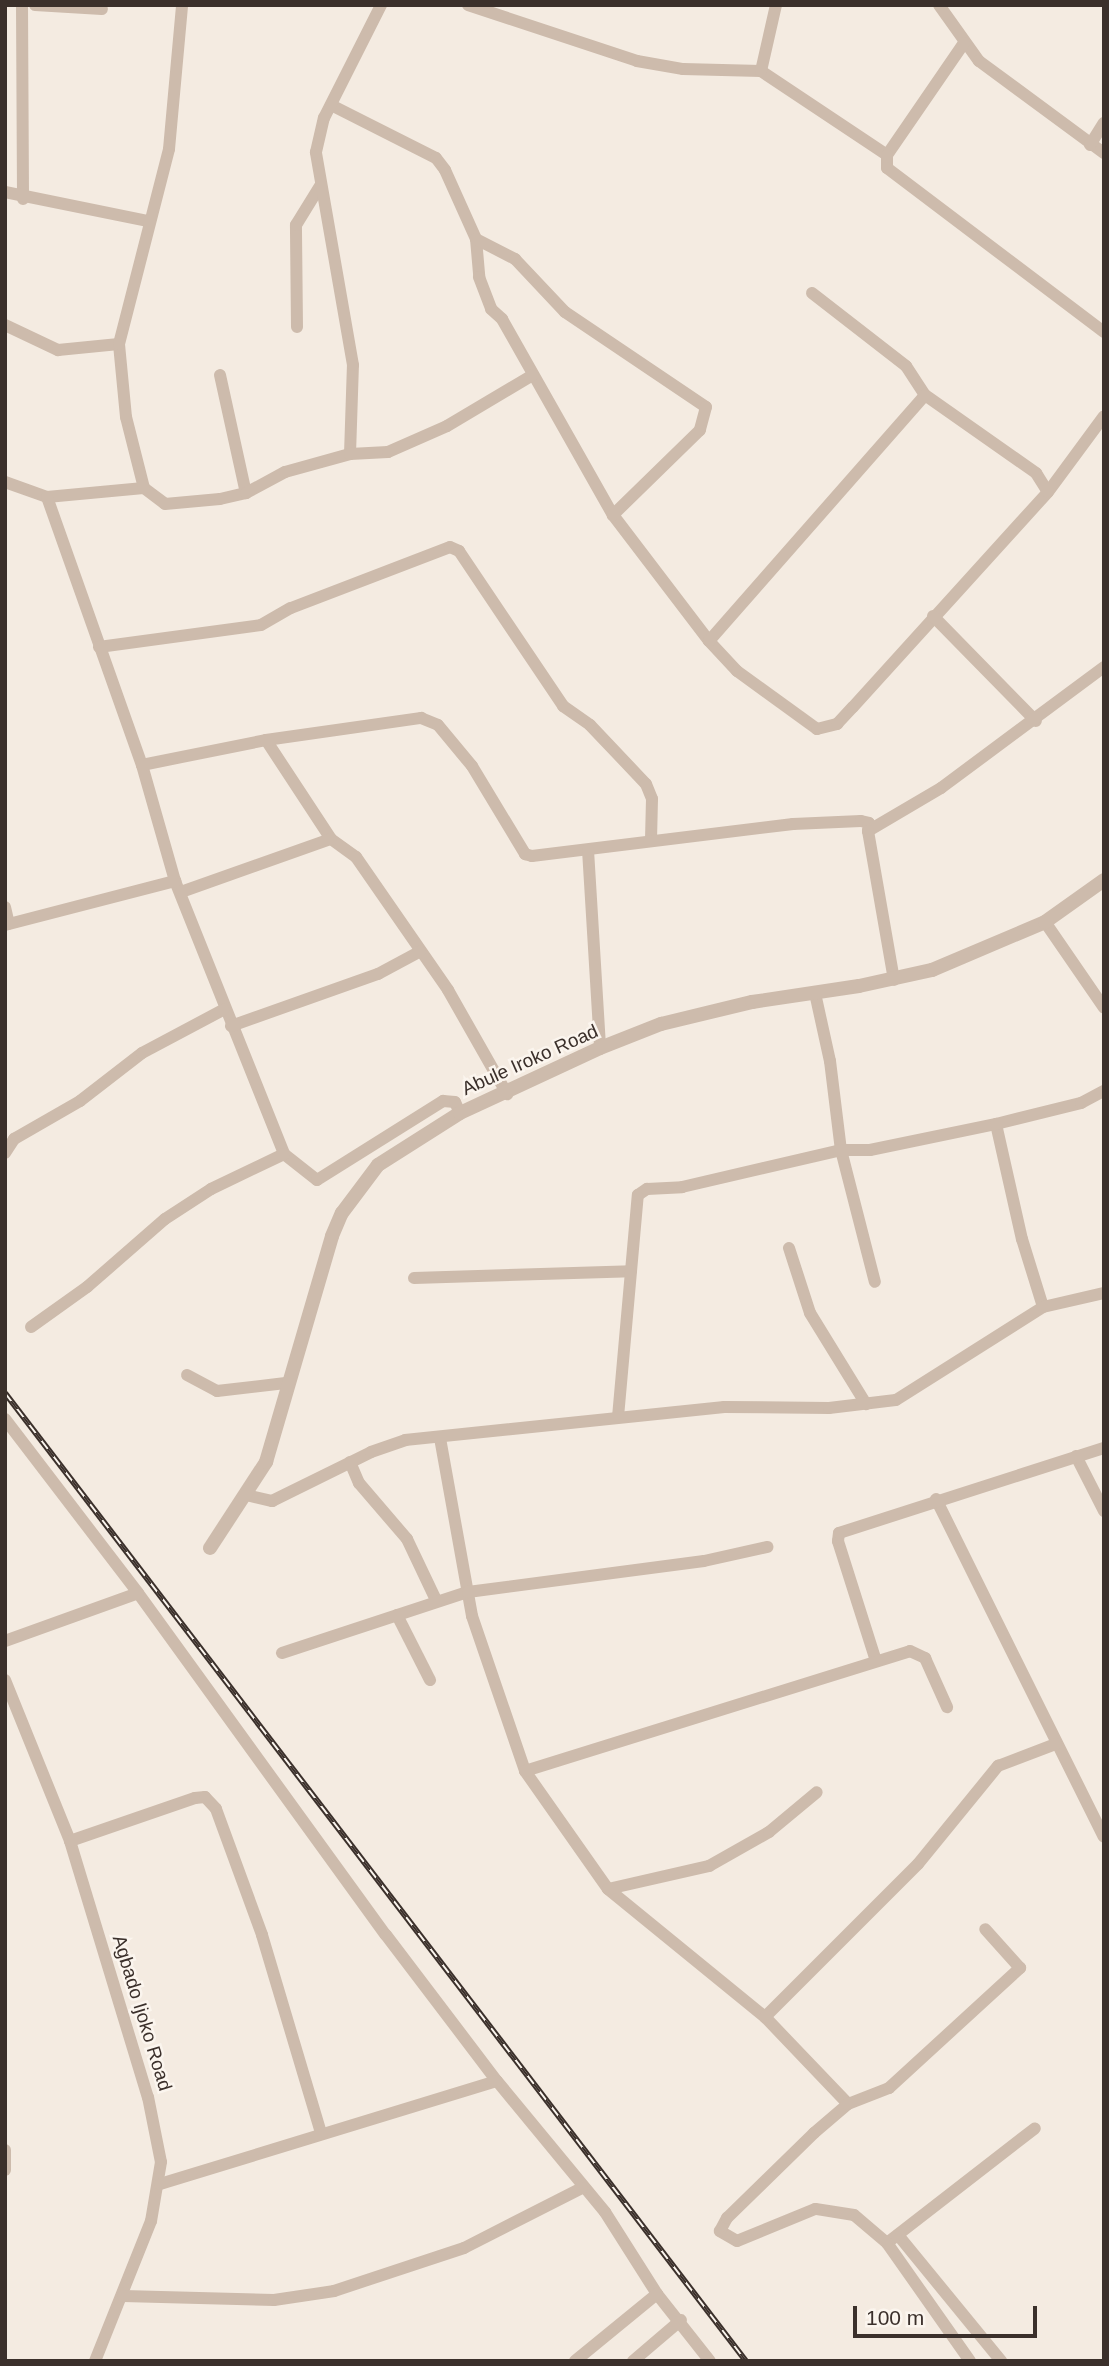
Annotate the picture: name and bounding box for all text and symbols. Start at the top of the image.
street label: Abule Iroko Road [458,1020,602,1100]
street label: Agbado Ijoko Road [107,1932,177,2094]
scale bar [857,2292,1041,2336]
text: 100 m [866,2306,924,2329]

